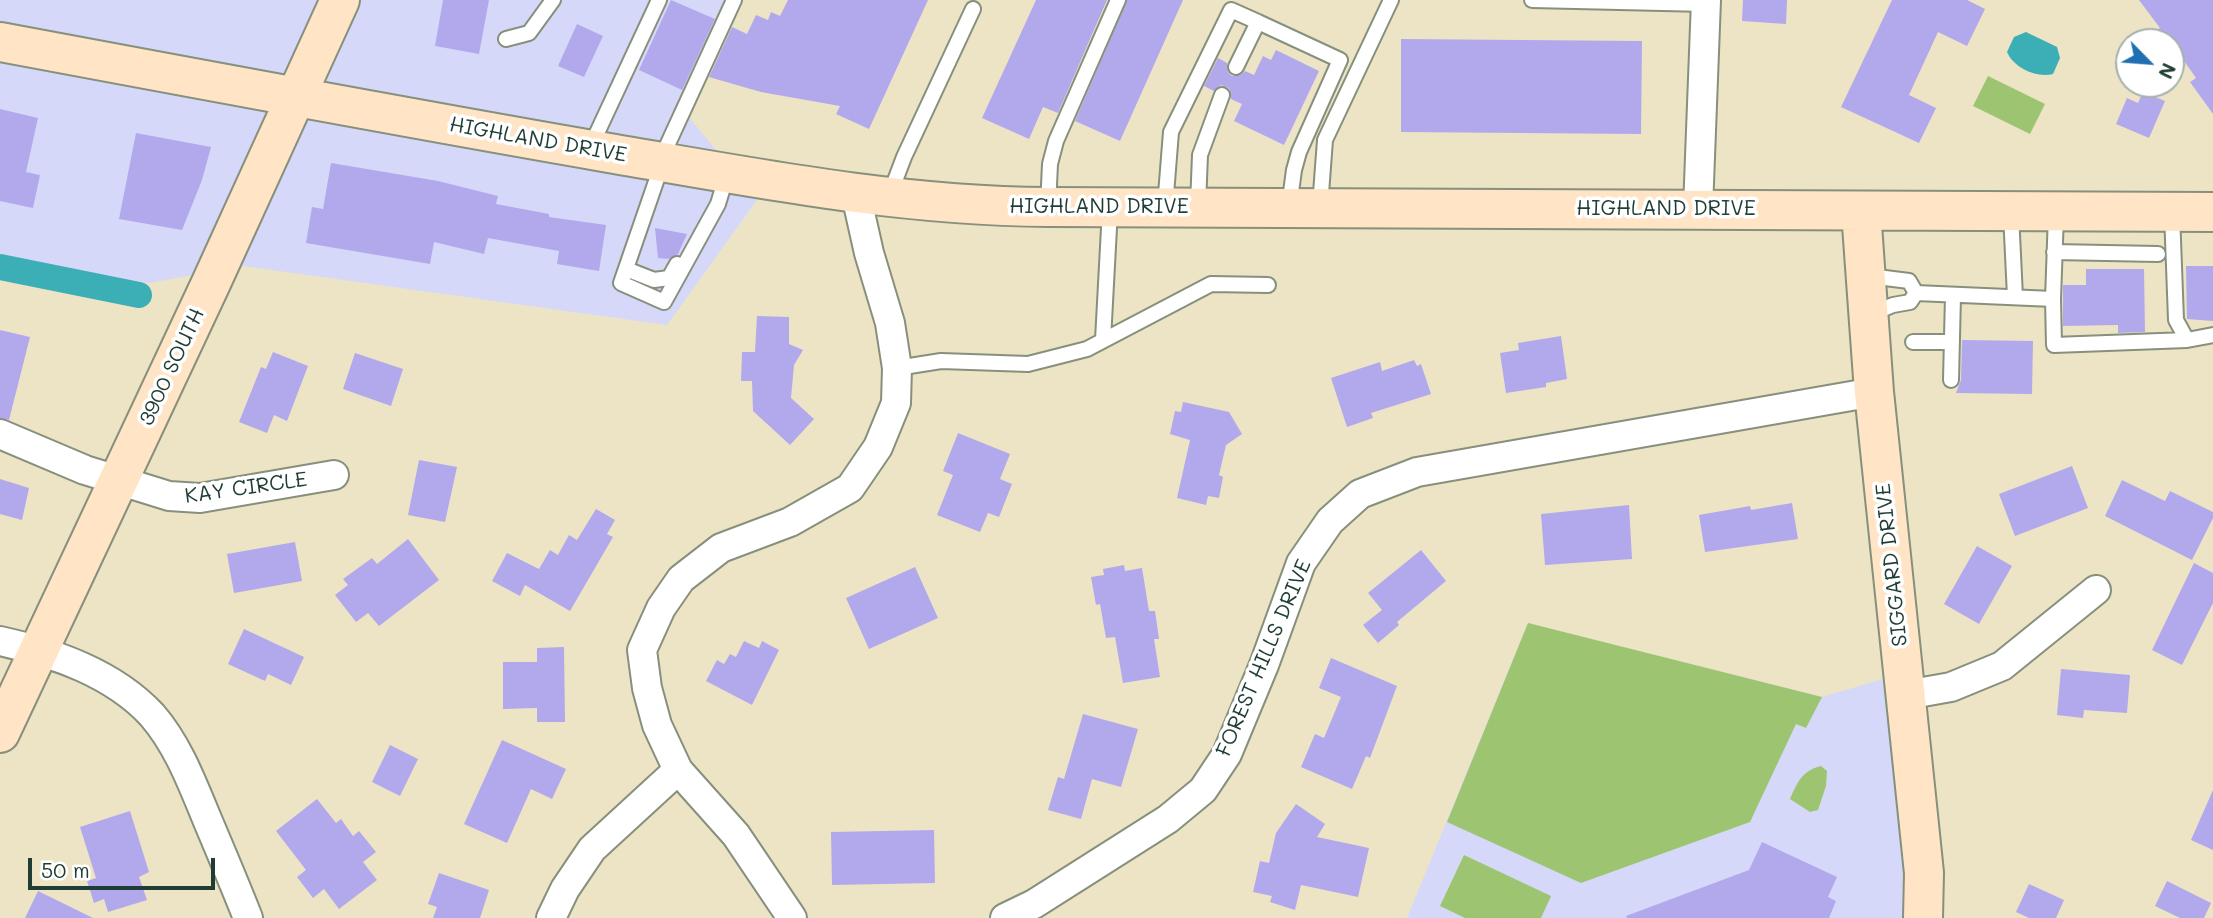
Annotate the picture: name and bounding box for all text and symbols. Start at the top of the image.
north arrow [2115,28,2185,98]
text: N [2153,59,2182,83]
street label: HIGHLAND DRIVE [447,112,629,168]
street label: HIGHLAND DRIVE [1009,194,1189,220]
street label: HIGHLAND DRIVE [1576,196,1756,222]
street label: 3900 SOUTH [134,304,210,430]
street label: KAY CIRCLE [183,467,309,509]
street label: SIGGARD DRIVE [1871,482,1913,648]
street label: FOREST HILLS DRIVE [1211,556,1317,760]
scale bar [32,844,219,888]
text: 50 m [41,856,90,883]

